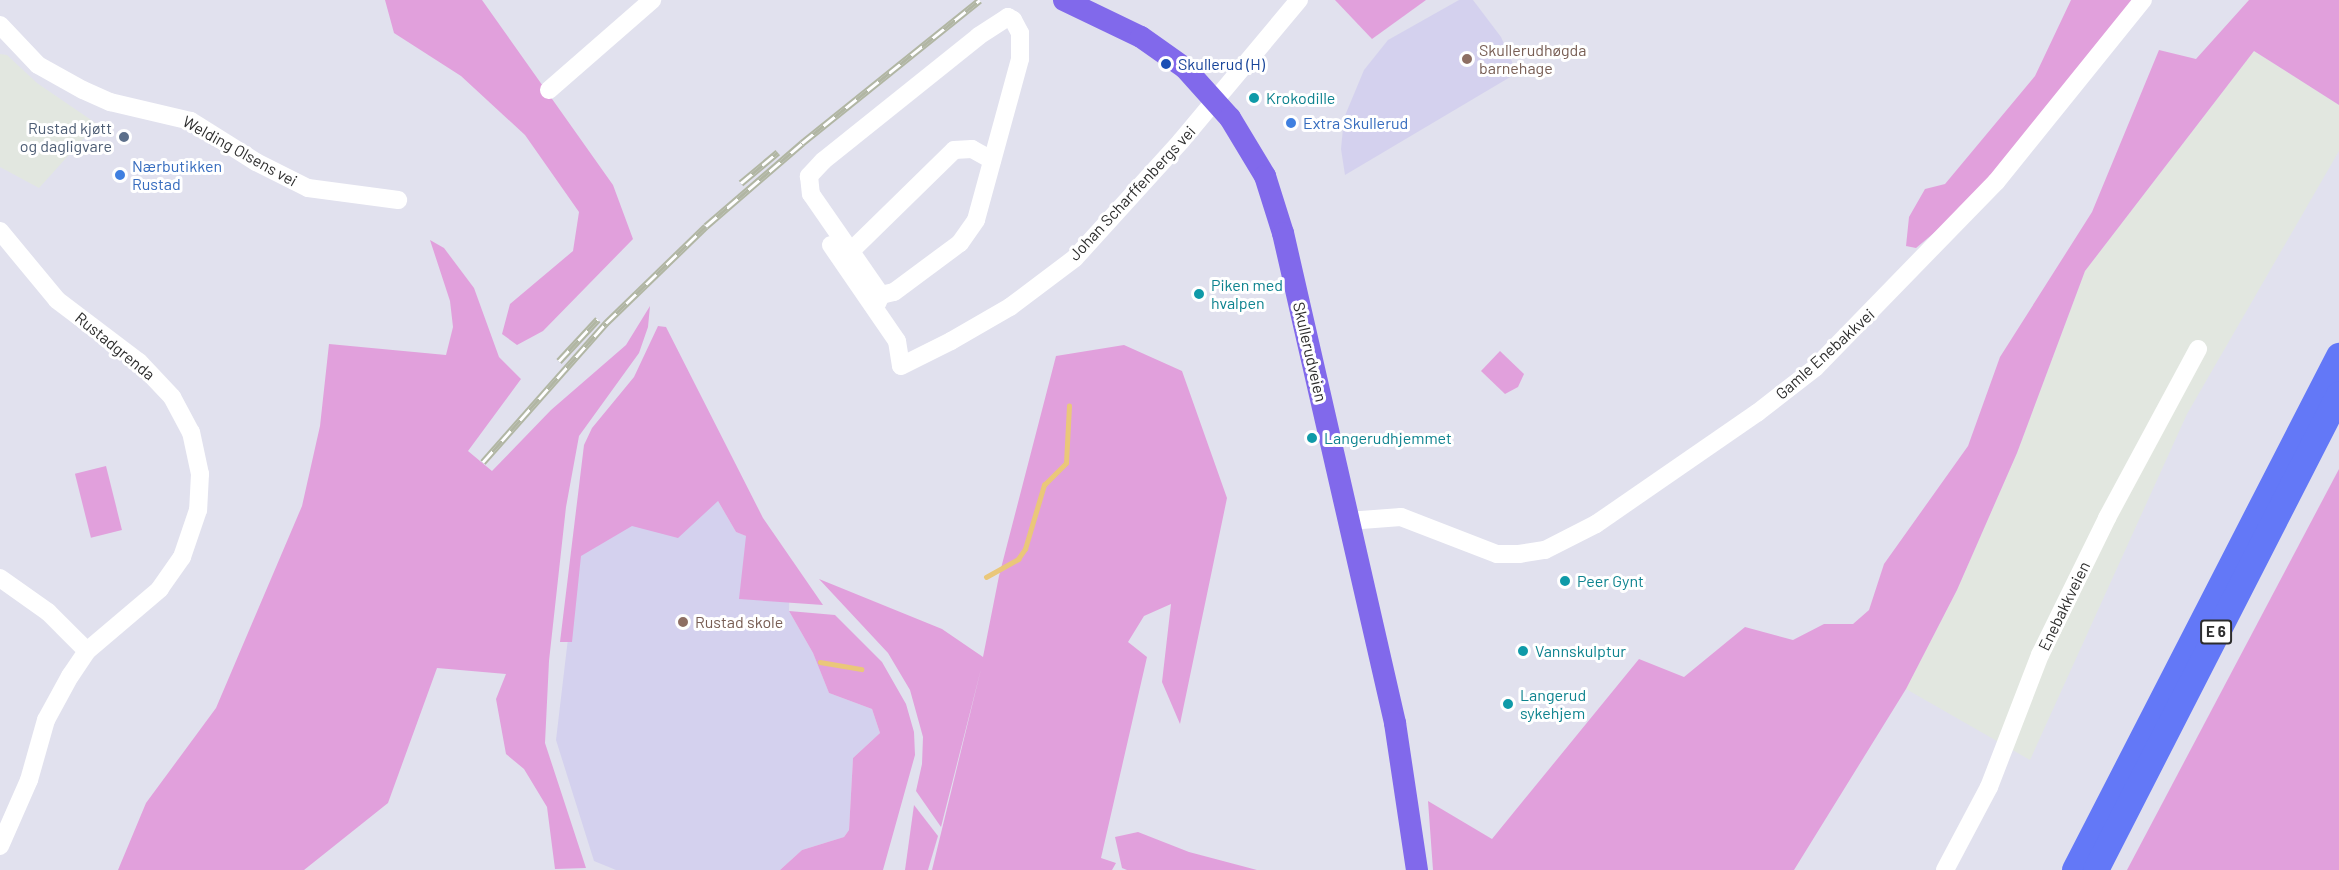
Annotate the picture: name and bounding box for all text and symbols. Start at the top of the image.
place label: Skullerudhøgda barnehage [1479,40,1586,78]
marker: Skullerudhøgda barnehage [1460,52,1474,66]
place label: Skullerud (H) [1178,54,1265,74]
marker: Skullerud (H) [1159,57,1173,71]
place label: Krokodille [1266,88,1335,108]
marker: Krokodille [1247,91,1261,105]
street label: Welding Olsens vei [179,112,301,190]
place label: Extra Skullerud [1303,113,1408,133]
marker: Extra Skullerud [1284,116,1298,130]
place label: Rustad kjøtt og dagligvare [20,118,112,156]
street label: Johan Scharffenbergs vei [1065,122,1199,264]
marker: Rustad kjøtt og dagligvare [117,130,131,144]
place label: Nærbutikken Rustad [132,156,222,194]
marker: Nærbutikken Rustad [113,168,127,182]
place label: Piken med hvalpen [1211,275,1283,313]
marker: Piken med hvalpen [1192,287,1206,301]
street label: Skullerudveien [1289,300,1331,404]
street label: Gamle Enebakkvei [1772,305,1878,403]
street label: Rustadgrenda [71,308,159,384]
place label: Langerudhjemmet [1324,428,1452,448]
marker: Langerudhjemmet [1305,431,1319,445]
street label: Enebakkveien [2034,558,2094,654]
place label: Peer Gynt [1577,571,1644,591]
marker: Peer Gynt [1558,574,1572,588]
place label: Rustad skole [695,612,783,632]
marker: Rustad skole [676,615,690,629]
road number: E 6 [2200,620,2232,644]
place label: Vannskulptur [1535,641,1626,661]
marker: Vannskulptur [1516,644,1530,658]
place label: Langerud sykehjem [1520,685,1586,723]
marker: Langerud sykehjem [1501,697,1515,711]

